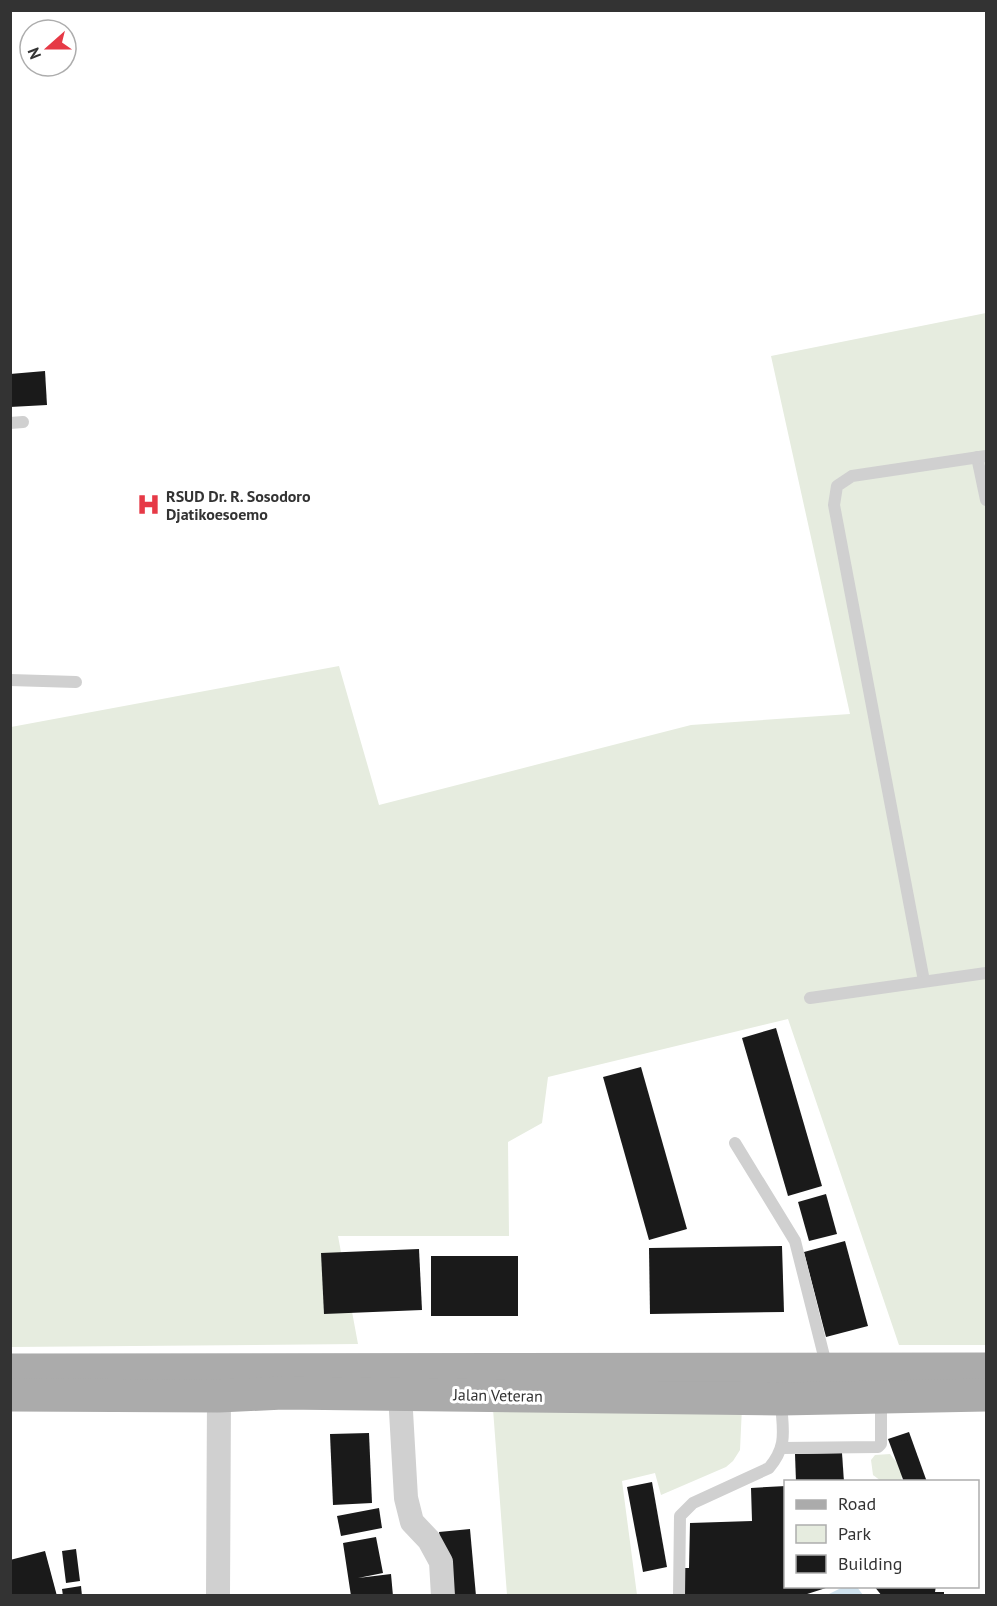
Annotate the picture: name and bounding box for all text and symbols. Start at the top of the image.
north arrow [18,18,78,78]
text: N [23,45,45,62]
place label: RSUD Dr. R. Sosodoro Djatikoesoemo [166,486,311,524]
hospital icon: RSUD Dr. R. Sosodoro Djatikoesoemo [135,492,161,518]
street label: Jalan Veteran [452,1384,543,1406]
legend [784,1480,979,1588]
text: Road [838,1492,876,1515]
text: Park [838,1522,871,1545]
text: Building [838,1552,902,1575]

